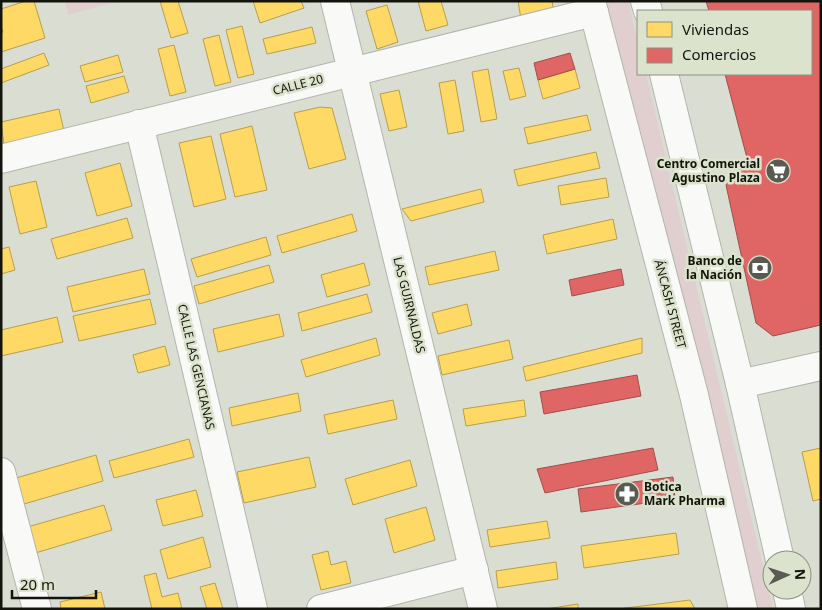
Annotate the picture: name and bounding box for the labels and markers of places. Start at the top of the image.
place label: Centro Comercial Agustino Plaza [657,155,760,186]
supermarket icon: Centro Comercial Agustino Plaza [765,158,791,184]
place label: Banco de la Nación [686,252,742,283]
bank icon: Banco de la Nación [747,255,773,281]
place label: Botica Mark Pharma [644,478,725,509]
pharmacy icon: Botica Mark Pharma [614,481,640,507]

